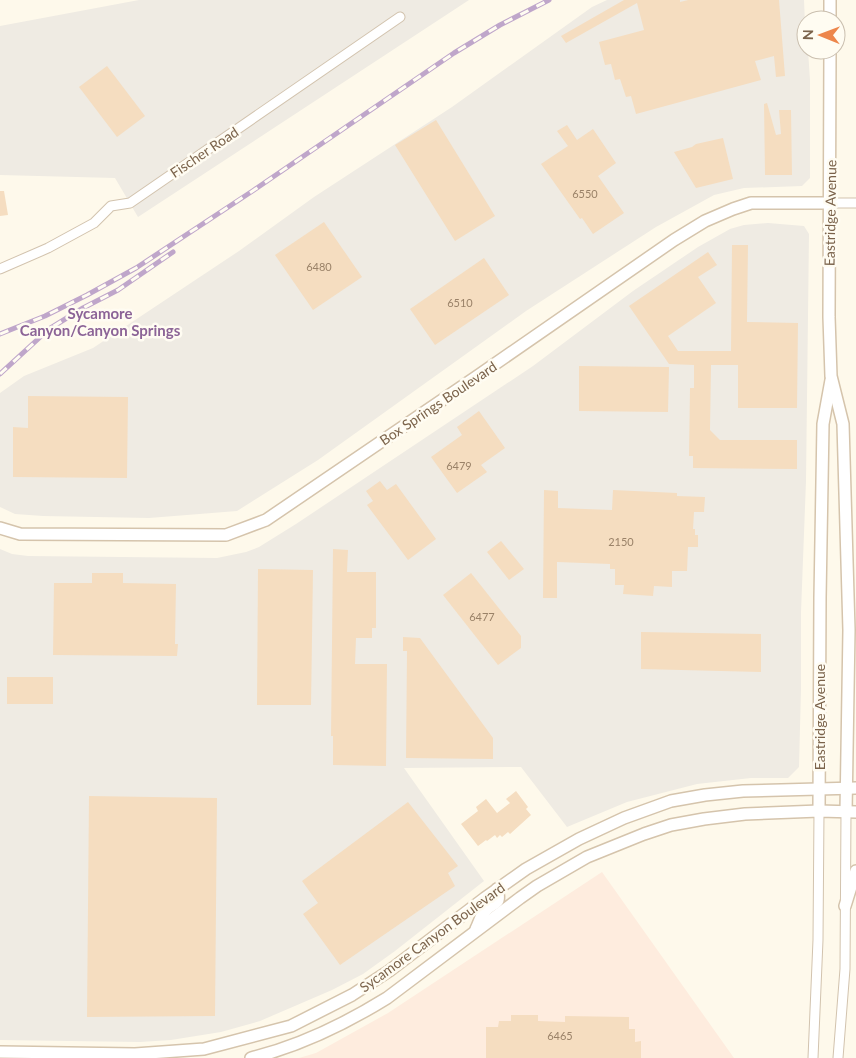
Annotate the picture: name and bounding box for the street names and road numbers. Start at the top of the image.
street label: Fischer Road [167,123,241,181]
street label: Eastridge Avenue [821,160,839,266]
street label: Box Springs Boulevard [376,357,500,449]
street label: Eastridge Avenue [811,664,828,770]
street label: Sycamore Canyon Boulevard [356,879,508,995]

